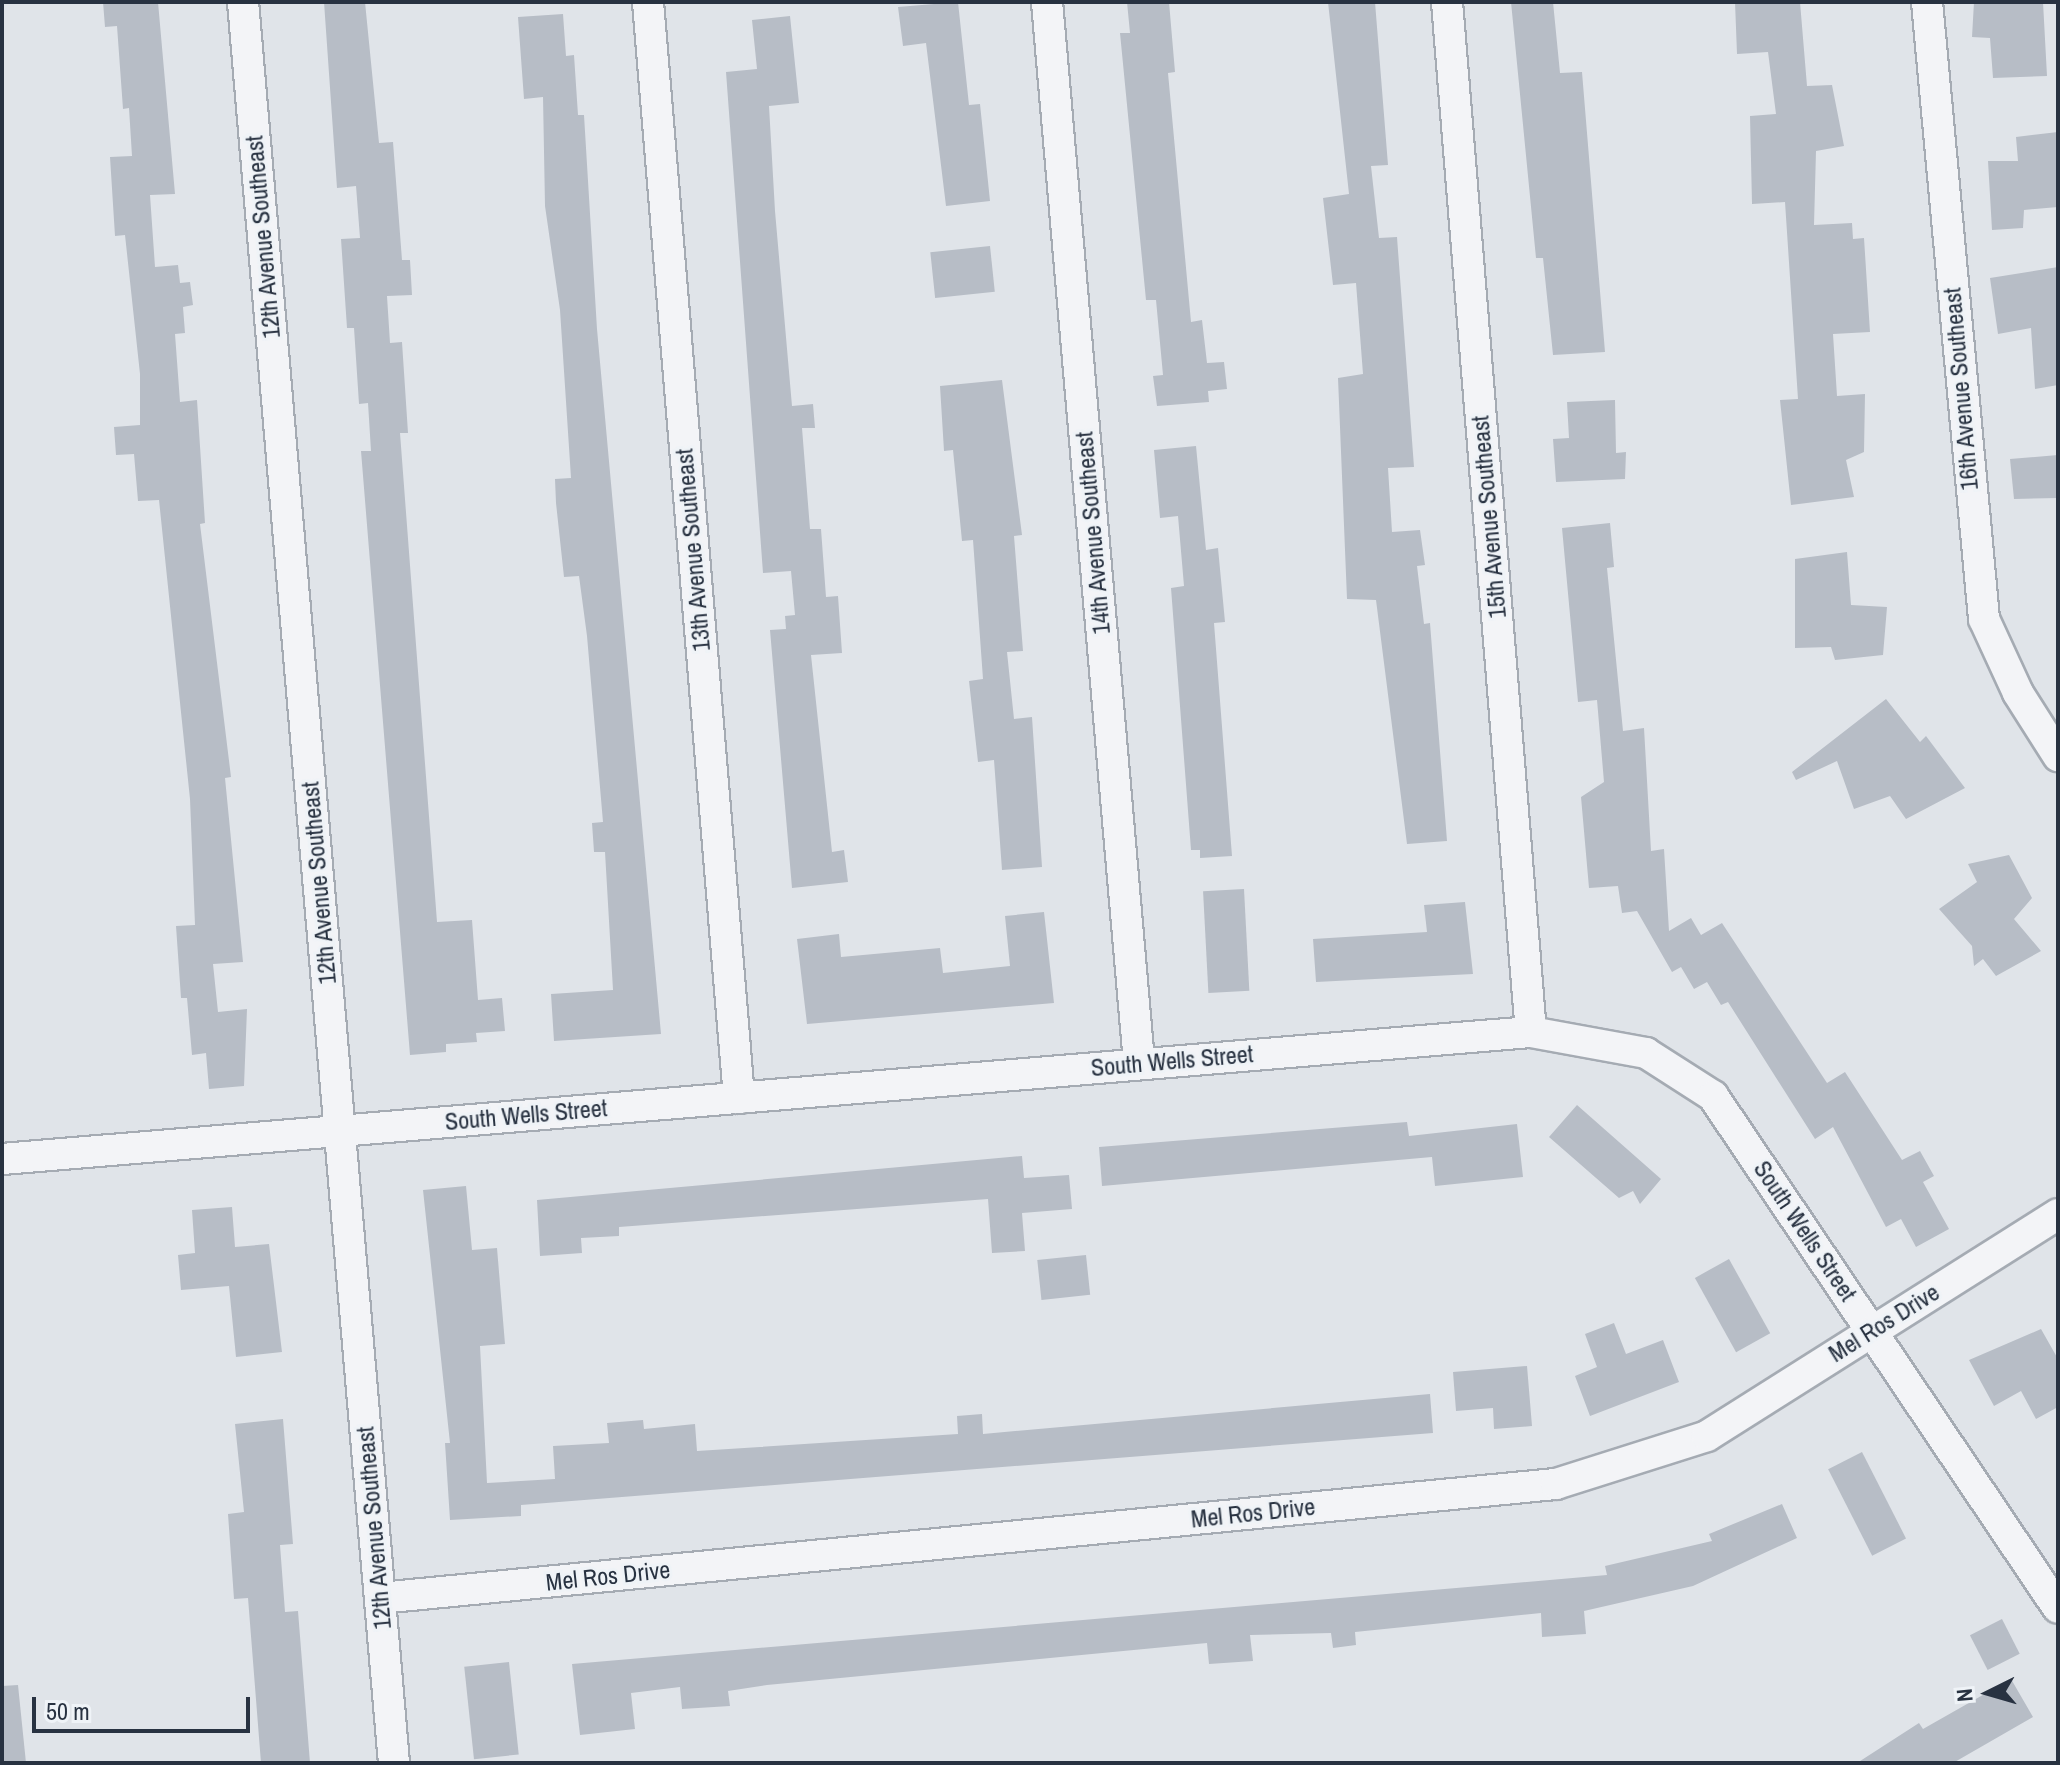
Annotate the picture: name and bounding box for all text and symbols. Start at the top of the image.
street label: 12th Avenue Southeast [240,134,286,340]
street label: 16th Avenue Southeast [1938,286,1984,492]
street label: 15th Avenue Southeast [1466,414,1512,620]
street label: 14th Avenue Southeast [1070,430,1116,636]
street label: 13th Avenue Southeast [670,447,716,653]
street label: 12th Avenue Southeast [296,780,342,986]
street label: South Wells Street [1090,1040,1254,1082]
street label: South Wells Street [444,1094,608,1136]
street label: South Wells Street [1748,1156,1862,1306]
street label: Mel Ros Drive [1824,1278,1944,1368]
street label: 12th Avenue Southeast [351,1425,397,1631]
street label: Mel Ros Drive [1190,1492,1316,1534]
street label: Mel Ros Drive [545,1555,671,1597]
north arrow [1948,1653,2028,1733]
scale bar [36,1681,254,1731]
text: N [1949,1687,1980,1703]
text: 50 m [46,1695,90,1727]

